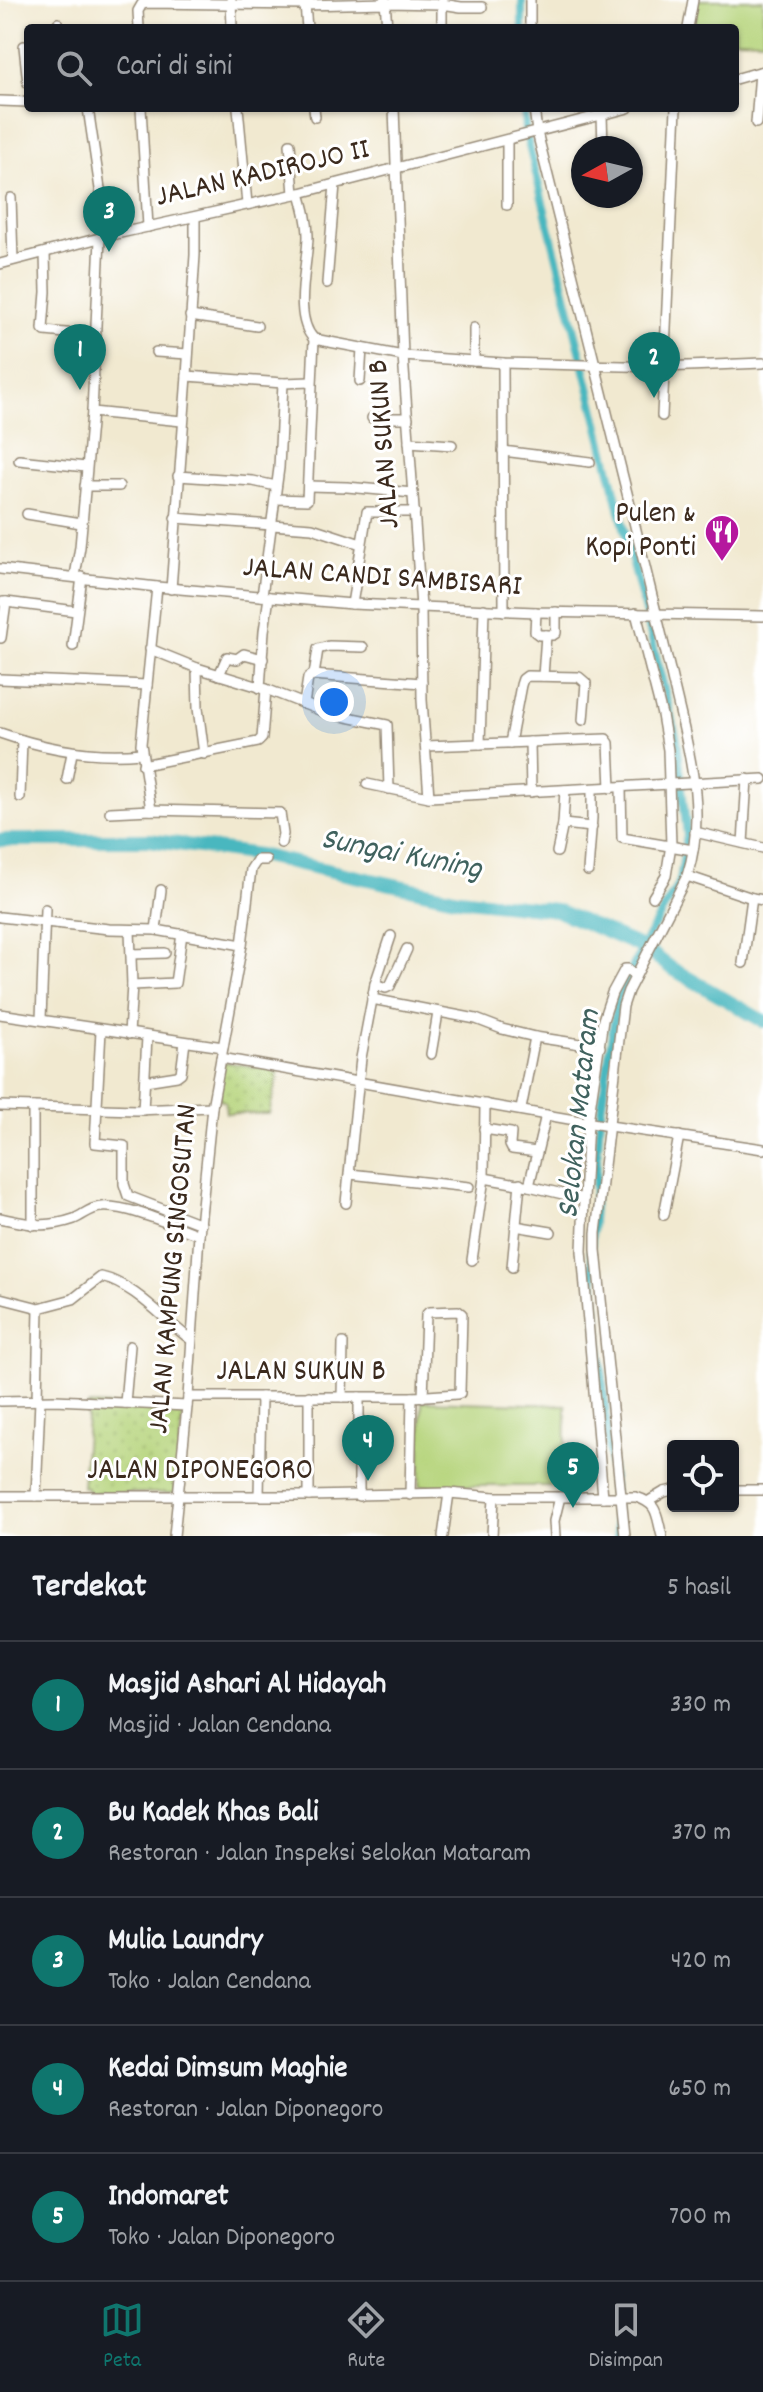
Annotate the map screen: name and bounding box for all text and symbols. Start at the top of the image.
search box [24,24,739,112]
icon: search [52,46,96,90]
text: Cari di sini [116,47,232,90]
street label: JALAN KADIROJO II [152,130,374,220]
north arrow [571,136,643,208]
pin: 3 [83,186,135,252]
pin: 1 [54,324,106,390]
pin: 2 [628,332,680,398]
street label: JALAN SUKUN B [359,358,413,530]
place label: Pulen & Kopi Ponti [585,494,696,571]
restaurant icon: Pulen & Kopi Ponti [703,513,741,563]
street label: JALAN CANDI SAMBISARI [241,548,523,610]
your location [314,682,354,722]
water label: Sungai Kuning [317,818,486,894]
water label: Selokan Mataram [547,1006,615,1221]
street label: JALAN KAMPUNG SINGOSUTAN [139,1102,211,1436]
street label: JALAN SUKUN B [216,1352,386,1395]
pin: 4 [342,1415,394,1481]
map controls [667,1440,739,1512]
button: locate [667,1440,739,1512]
pin: 5 [547,1442,599,1508]
street label: JALAN DIPONEGORO [87,1451,313,1494]
text: Terdekat [32,1564,147,1613]
text: 5 hasil [667,1570,731,1607]
text: Masjid Ashari Al Hidayah [108,1665,386,1708]
text: 1 [55,1687,61,1724]
text: 330 m [670,1687,731,1724]
text: Masjid · Jalan Cendana [108,1708,331,1745]
text: Bu Kadek Khas Bali [108,1793,318,1836]
text: 2 [52,1815,64,1852]
text: 370 m [672,1815,731,1852]
text: Restoran · Jalan Inspeksi Selokan Mataram [108,1836,531,1873]
text: Mulia Laundry [108,1921,263,1964]
text: 3 [52,1943,64,1980]
text: 420 m [671,1943,731,1980]
text: Toko · Jalan Cendana [108,1964,311,2001]
text: Kedai Dimsum Maghie [108,2049,347,2092]
text: 4 [53,2071,63,2108]
text: 650 m [668,2071,731,2108]
text: Restoran · Jalan Diponegoro [108,2092,383,2129]
text: Indomaret [108,2177,229,2220]
text: 5 [52,2199,64,2236]
text: 700 m [669,2199,731,2236]
text: Toko · Jalan Diponegoro [108,2220,335,2257]
tab: Peta [100,2298,144,2377]
tab: Rute [344,2298,388,2377]
tab: Disimpan [588,2298,663,2377]

